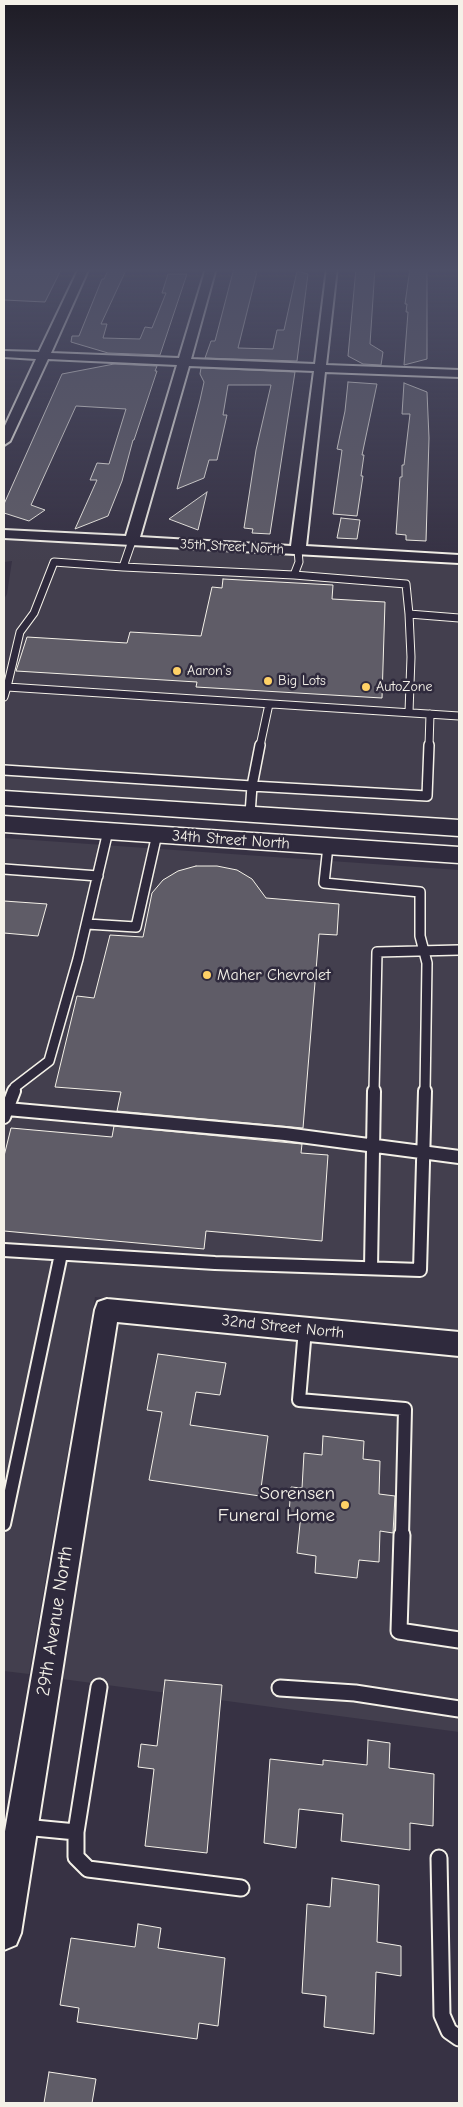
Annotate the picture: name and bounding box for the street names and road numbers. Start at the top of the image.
street label: 35th Street North [179,536,285,558]
street label: 34th Street North [171,826,291,854]
street label: 32nd Street North [221,1311,345,1343]
street label: 29th Avenue North [32,1544,78,1698]

